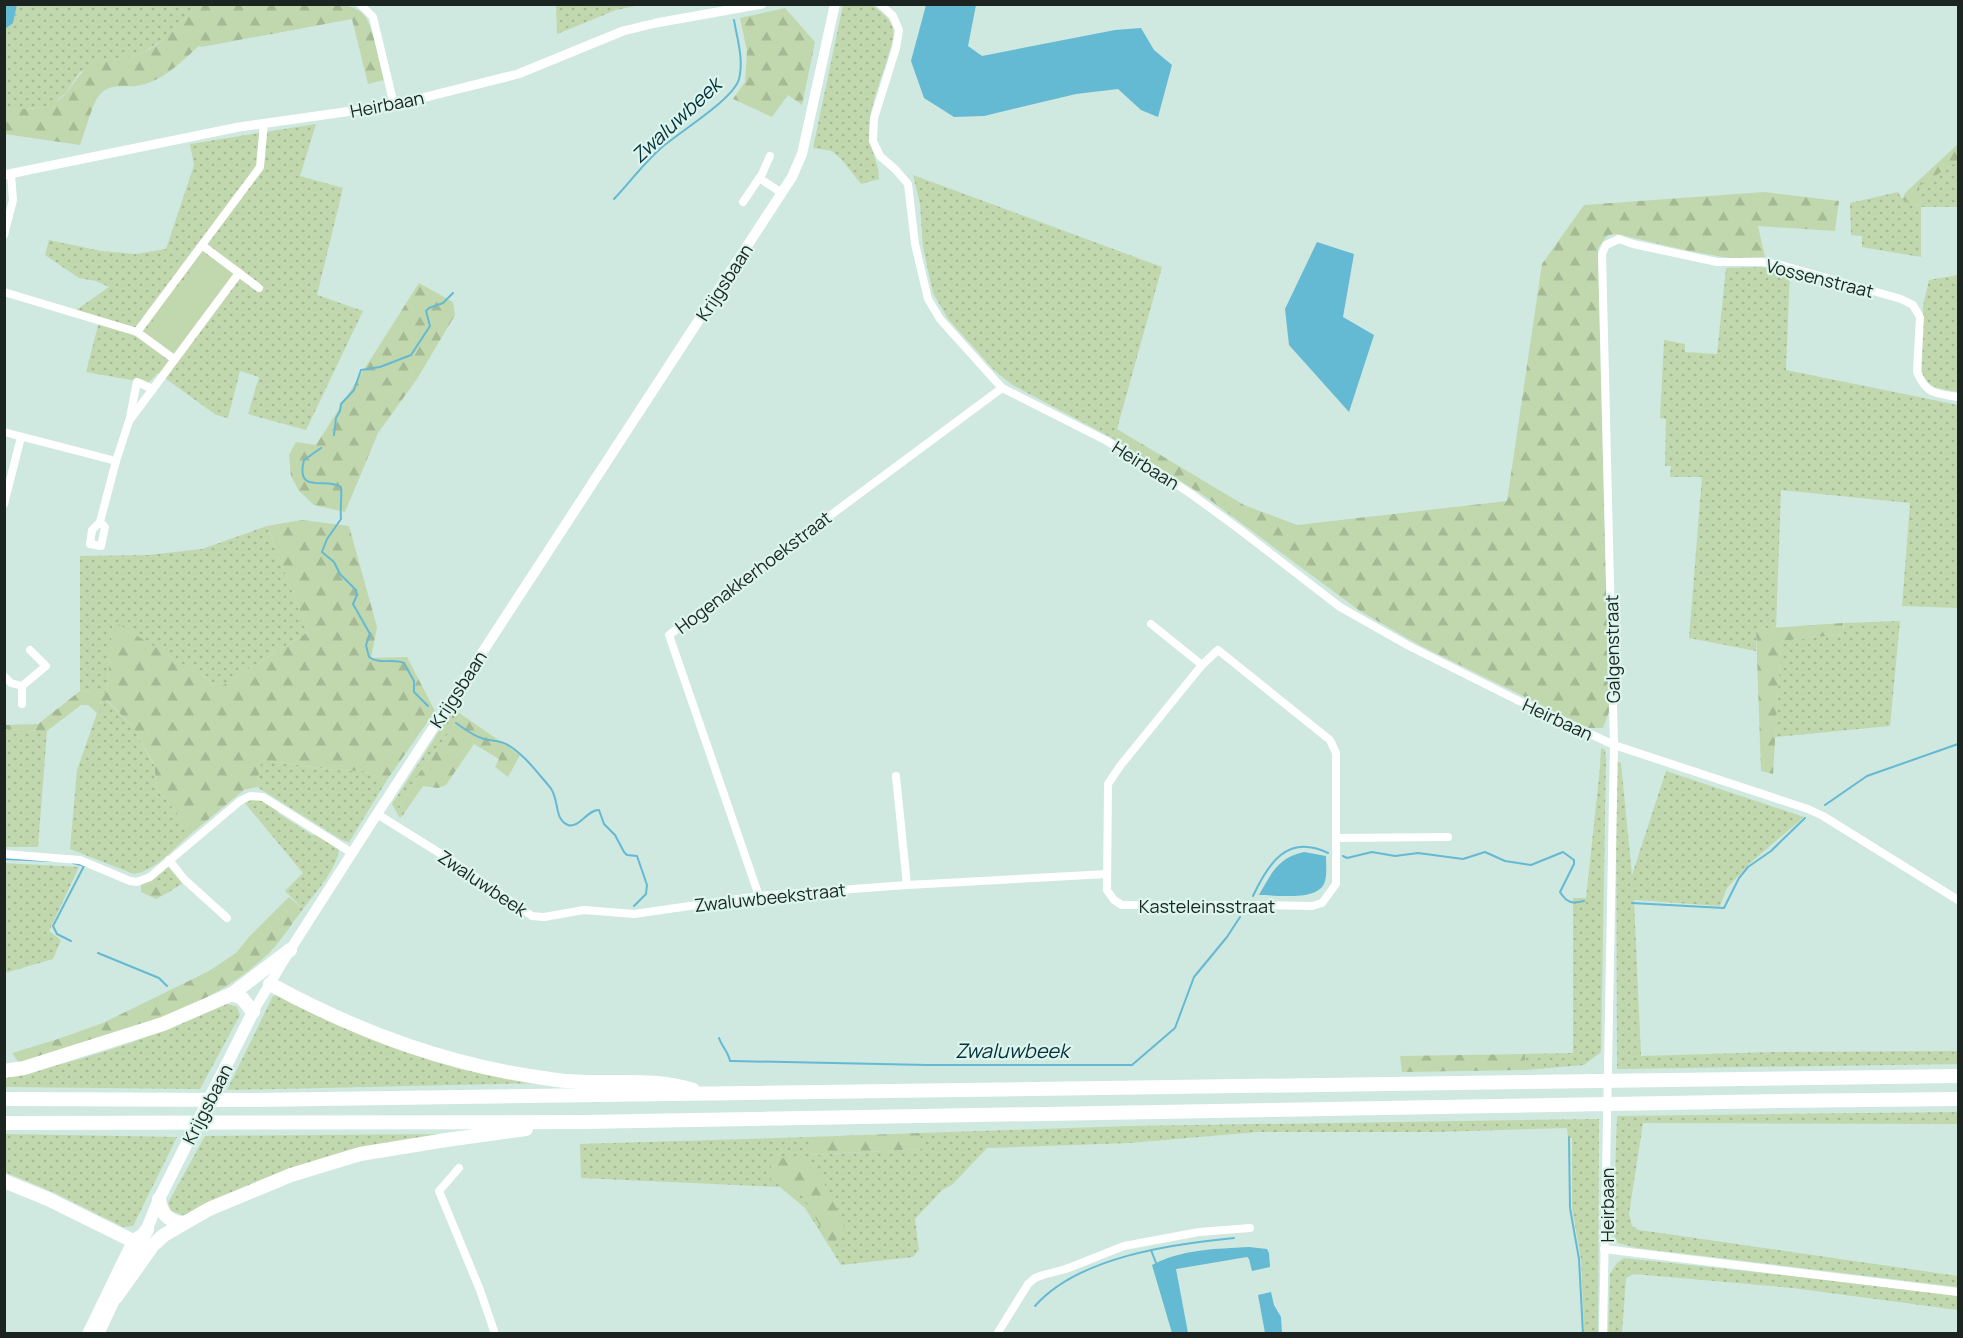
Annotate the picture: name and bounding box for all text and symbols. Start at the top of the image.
water label: Zwaluwbeek [625,69,729,169]
street label: Heirbaan [348,85,426,123]
street label: Krijgsbaan [690,239,758,325]
street label: Vossenstraat [1764,253,1876,303]
street label: Heirbaan [1108,435,1184,495]
street label: Hogenakkerhoekstraat [670,505,836,639]
street label: Galgenstraat [1599,595,1625,703]
street label: Krijgsbaan [424,646,492,732]
street label: Heirbaan [1519,692,1597,746]
street label: Zwaluwbeek [434,844,533,922]
street label: Zwaluwbeekstraat [693,877,847,917]
street label: Kasteleinsstraat [1139,894,1275,918]
water label: Zwaluwbeek [955,1037,1072,1064]
street label: Krijgsbaan [176,1060,238,1148]
street label: Heirbaan [1595,1168,1619,1242]

